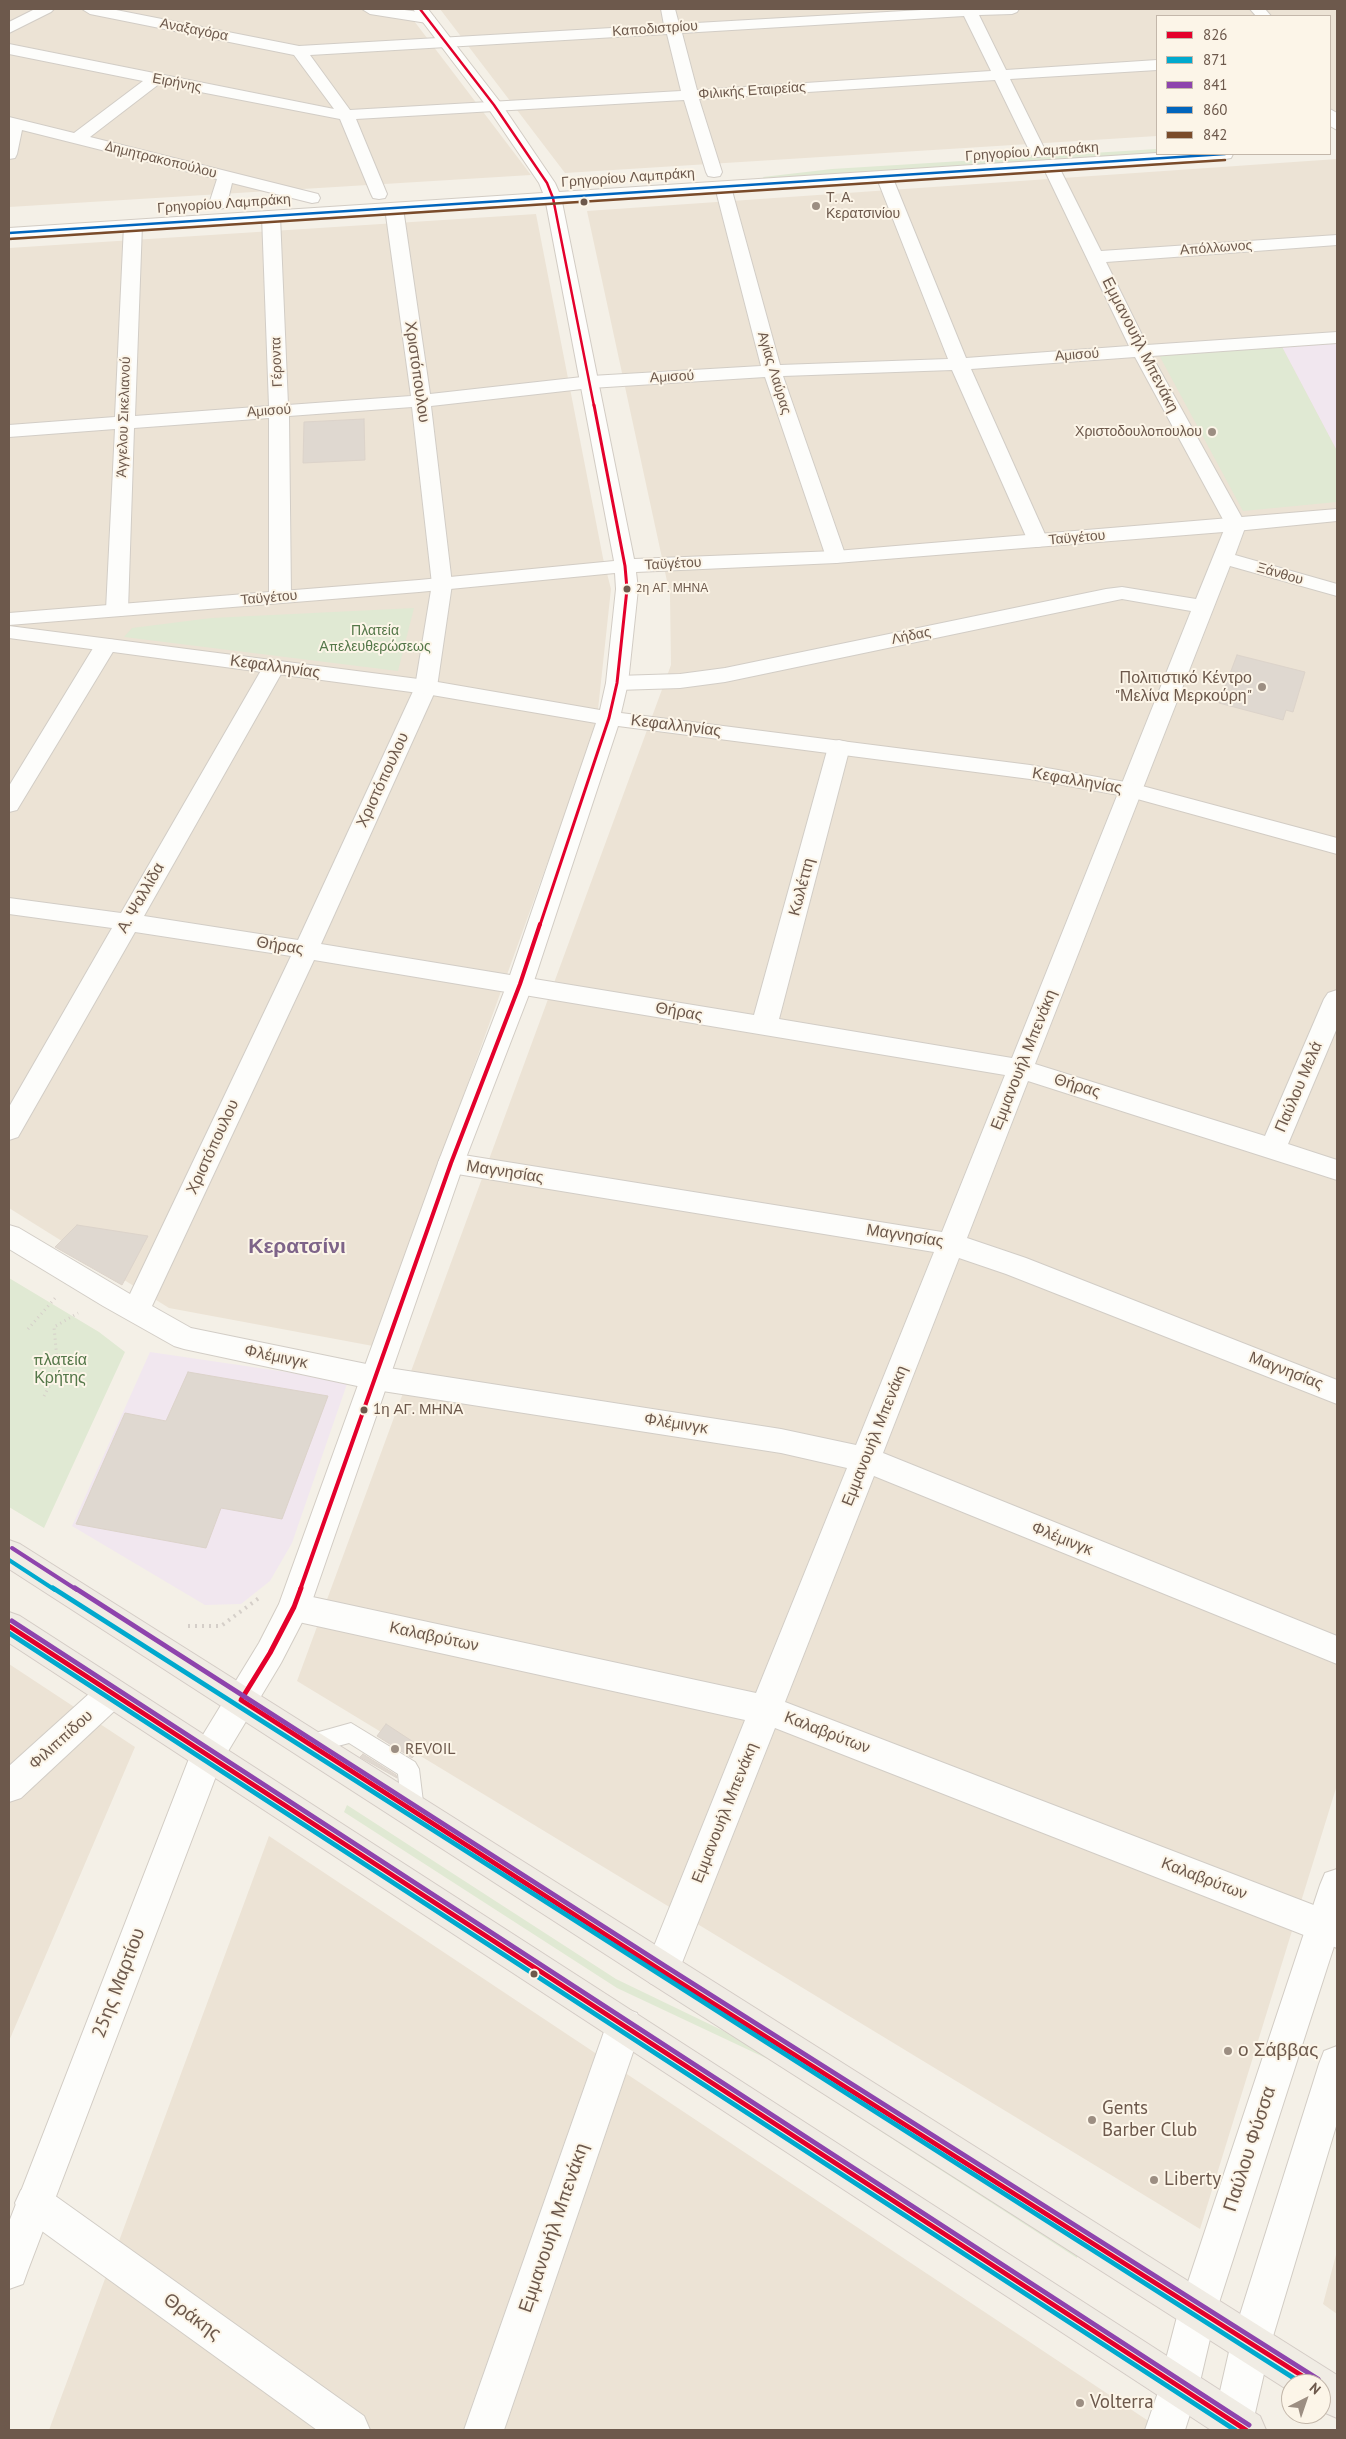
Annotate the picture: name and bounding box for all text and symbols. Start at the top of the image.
street label: Αναξαγόρα [159,15,229,45]
legend [1156,15,1331,155]
street label: Καποδιστρίου [612,18,698,40]
text: 826 [1203,25,1228,44]
text: 871 [1203,50,1228,69]
street label: Ειρήνης [151,70,203,96]
text: 841 [1203,75,1228,94]
street label: Φιλικής Εταιρείας [698,79,806,103]
text: 860 [1203,100,1228,119]
text: 842 [1203,125,1228,144]
street label: Δημητρακοπούλου [103,138,219,182]
street label: Γρηγορίου Λαμπράκη [965,139,1099,165]
street label: Γρηγορίου Λαμπράκη [561,165,695,191]
place label: Τ. Α. Κερατσινίου [826,190,900,222]
street label: Γρηγορίου Λαμπράκη [157,191,291,217]
unlabelled marker [579,197,589,207]
marker: Τ. Α. Κερατσινίου [810,200,822,212]
street label: Απόλλωνος [1179,237,1253,259]
street label: Εμμανουήλ Μπενάκη [1097,274,1183,416]
street label: Χριστόπουλου [400,320,434,424]
street label: Αγίας Λαύρας [753,330,795,416]
street label: Γέροντα [268,337,286,387]
street label: Αμισού [1054,345,1100,365]
street label: Άγγελου Σικελιανού [113,356,135,478]
street label: Αμισού [649,367,695,387]
street label: Αμισού [246,401,292,421]
place label: Χριστοδουλοπουλου [1075,424,1202,440]
marker: Χριστοδουλοπουλου [1206,426,1218,438]
street label: Ταϋγέτου [1048,527,1106,549]
street label: Ταϋγέτου [644,554,702,574]
street label: Ξάνθου [1255,559,1305,589]
place label: 2η ΑΓ. ΜΗΝΑ [636,582,708,596]
marker: 2η ΑΓ. ΜΗΝΑ [622,584,632,594]
street label: Ταϋγέτου [240,587,298,609]
park label: Πλατεία Απελευθερώσεως [319,623,431,656]
street label: Λήδας [890,624,932,648]
street label: Κεφαλληνίας [229,651,321,683]
place label: Πολιτιστικό Κέντρο "Μελίνα Μερκούρη" [1115,668,1252,706]
marker: Πολιτιστικό Κέντρο "Μελίνα Μερκούρη" [1256,681,1268,693]
street label: Κεφαλληνίας [630,711,722,741]
street label: Χριστόπουλου [353,730,413,830]
street label: Κεφαλληνίας [1031,764,1123,798]
street label: Κωλέττη [785,856,819,918]
street label: Α. Ψαλλίδα [113,859,169,937]
street label: Θήρας [255,933,305,959]
street label: Εμμανουήλ Μπενάκη [987,987,1061,1133]
street label: Θήρας [654,998,704,1026]
street label: Παύλου Μελά [1271,1039,1327,1135]
street label: Θήρας [1052,1070,1102,1102]
street label: Χριστόπουλου [183,1097,243,1197]
street label: Μαγνησίας [465,1156,545,1188]
street label: Μαγνησίας [865,1220,945,1252]
district label: Κερατσίνι [248,1234,346,1260]
street label: Φλέμινγκ [243,1341,309,1373]
street label: Μαγνησίας [1246,1348,1326,1394]
park label: πλατεία Κρήτης [33,1350,87,1388]
street label: Εμμανουήλ Μπενάκη [838,1363,912,1509]
place label: 1η ΑΓ. ΜΗΝΑ [373,1401,463,1419]
marker: 1η ΑΓ. ΜΗΝΑ [359,1405,369,1415]
street label: Φλέμινγκ [643,1409,709,1439]
street label: Φλέμινγκ [1029,1518,1095,1560]
street label: Καλαβρύτων [388,1618,480,1656]
street label: Φιλιππίδου [25,1706,97,1774]
street label: Καλαβρύτων [781,1708,873,1758]
place label: REVOIL [405,1739,456,1759]
street label: Εμμανουήλ Μπενάκη [688,1740,762,1886]
marker: REVOIL [389,1743,401,1755]
street label: Καλαβρύτων [1158,1854,1250,1904]
street label: 25ης Μαρτίου [88,1925,150,2041]
unlabelled marker [529,1969,539,1979]
place label: ο Σάββας [1238,2040,1318,2062]
marker: ο Σάββας [1222,2045,1234,2057]
street label: Παύλου Φύσσα [1219,2084,1281,2214]
place label: Gents Barber Club [1102,2098,1197,2142]
marker: Gents Barber Club [1086,2114,1098,2126]
street label: Εμμανουήλ Μπενάκη [514,2140,594,2316]
place label: Liberty [1164,2169,1221,2191]
marker: Liberty [1148,2174,1160,2186]
street label: Θράκης [159,2288,225,2346]
north arrow [1281,2374,1331,2424]
text: N [1306,2379,1325,2398]
place label: Volterra [1090,2392,1154,2414]
marker: Volterra [1074,2397,1086,2409]

